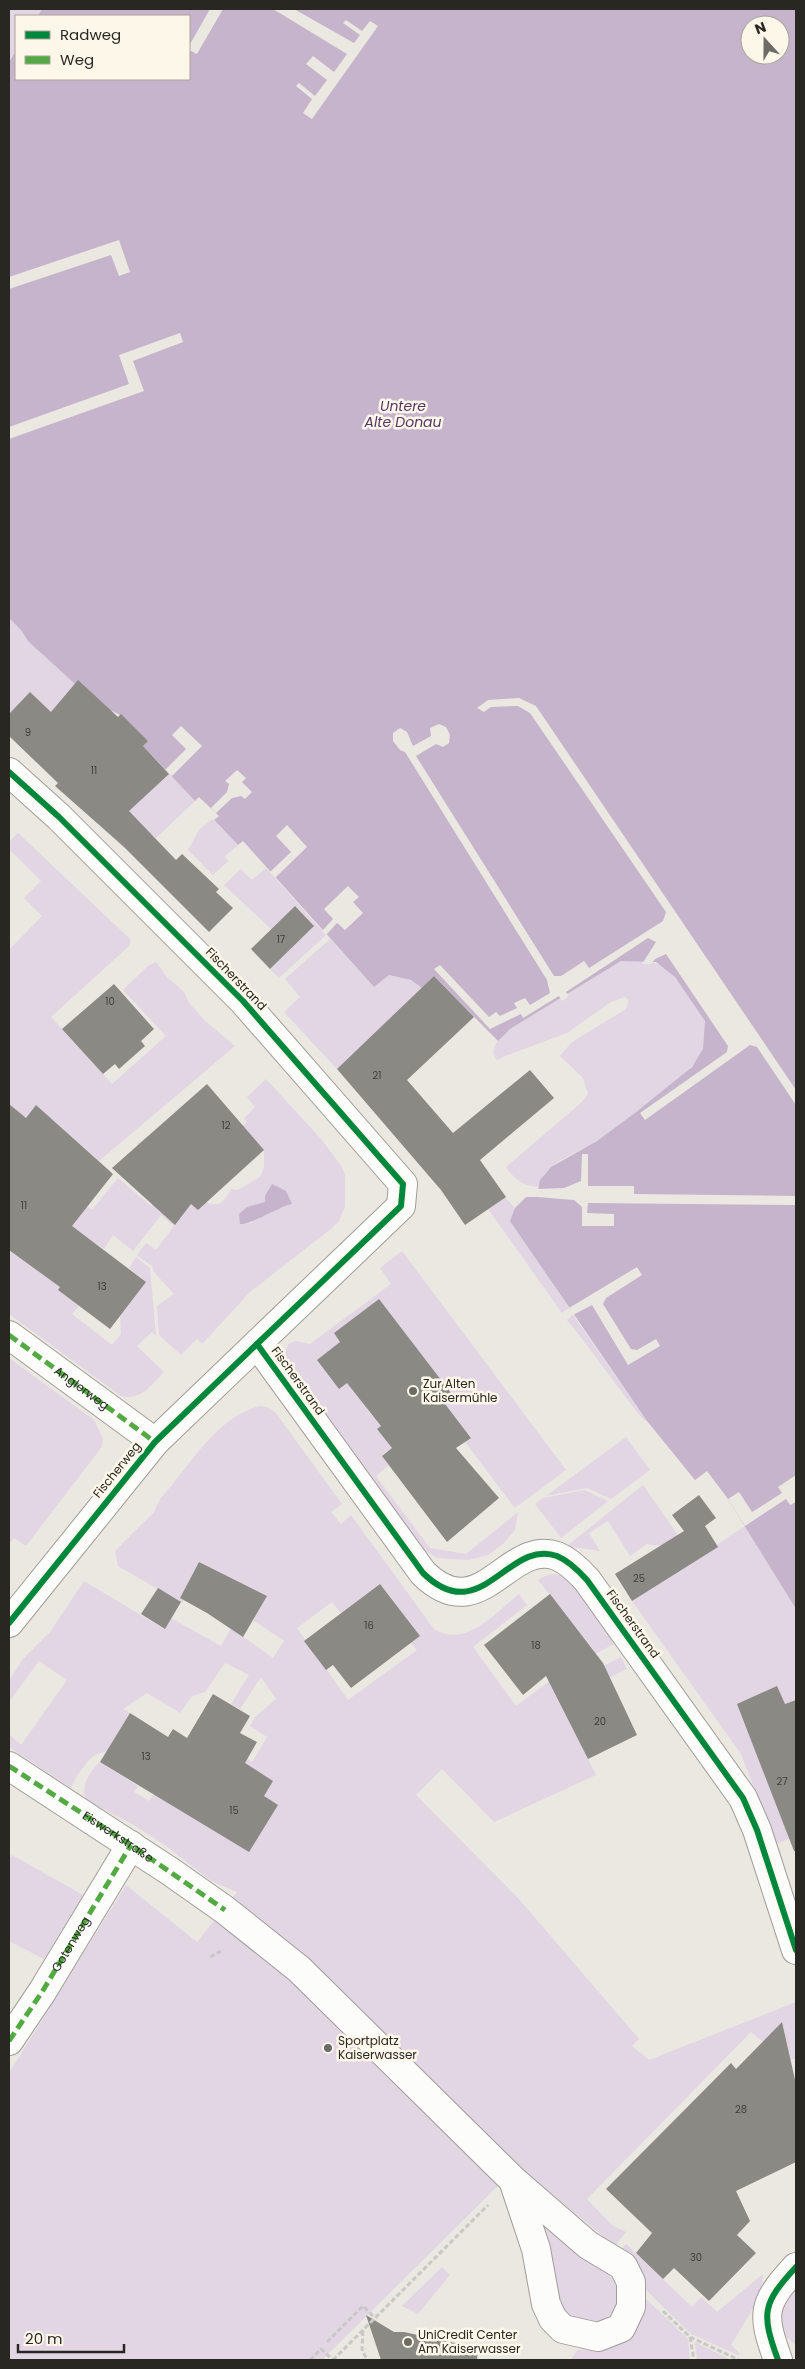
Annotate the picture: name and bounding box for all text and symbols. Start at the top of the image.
legend [15,15,190,80]
north arrow [740,15,790,65]
text: N [752,17,769,39]
text: Radweg [60,24,121,45]
text: Weg [60,49,94,70]
water label: Untere Alte Donau [363,396,442,432]
house number: 9 [25,725,31,740]
house number: 11 [91,763,97,778]
house number: 17 [277,932,286,947]
street label: Fischerstrand [202,944,271,1014]
house number: 10 [105,994,115,1009]
house number: 21 [373,1068,381,1083]
house number: 12 [222,1118,231,1133]
house number: 11 [21,1198,27,1213]
house number: 13 [97,1279,107,1294]
street label: Fischerstrand [268,1343,329,1419]
street label: Anglerweg [51,1362,113,1414]
place label: Zur Alten Kaisermühle [423,1375,498,1406]
marker: Zur Alten Kaisermühle [407,1385,419,1397]
street label: Fischerweg [89,1438,144,1501]
house number: 25 [633,1571,645,1586]
street label: Fischerstrand [603,1586,664,1662]
house number: 16 [364,1618,374,1633]
house number: 18 [531,1638,541,1653]
house number: 20 [594,1714,606,1729]
house number: 13 [141,1749,151,1764]
house number: 27 [776,1774,788,1789]
house number: 15 [229,1803,239,1818]
street label: Eiswerkstraße [79,1807,157,1866]
street label: Gotenweg [47,1913,94,1975]
place label: Sportplatz Kaiserwasser [338,2032,417,2063]
marker: Sportplatz Kaiserwasser [322,2042,334,2054]
house number: 28 [735,2102,747,2117]
house number: 30 [690,2250,702,2265]
scale bar [18,2322,124,2354]
place label: UniCredit Center Am Kaiserwasser [418,2326,521,2357]
text: 20 m [25,2328,63,2349]
marker: UniCredit Center Am Kaiserwasser [402,2336,414,2348]

